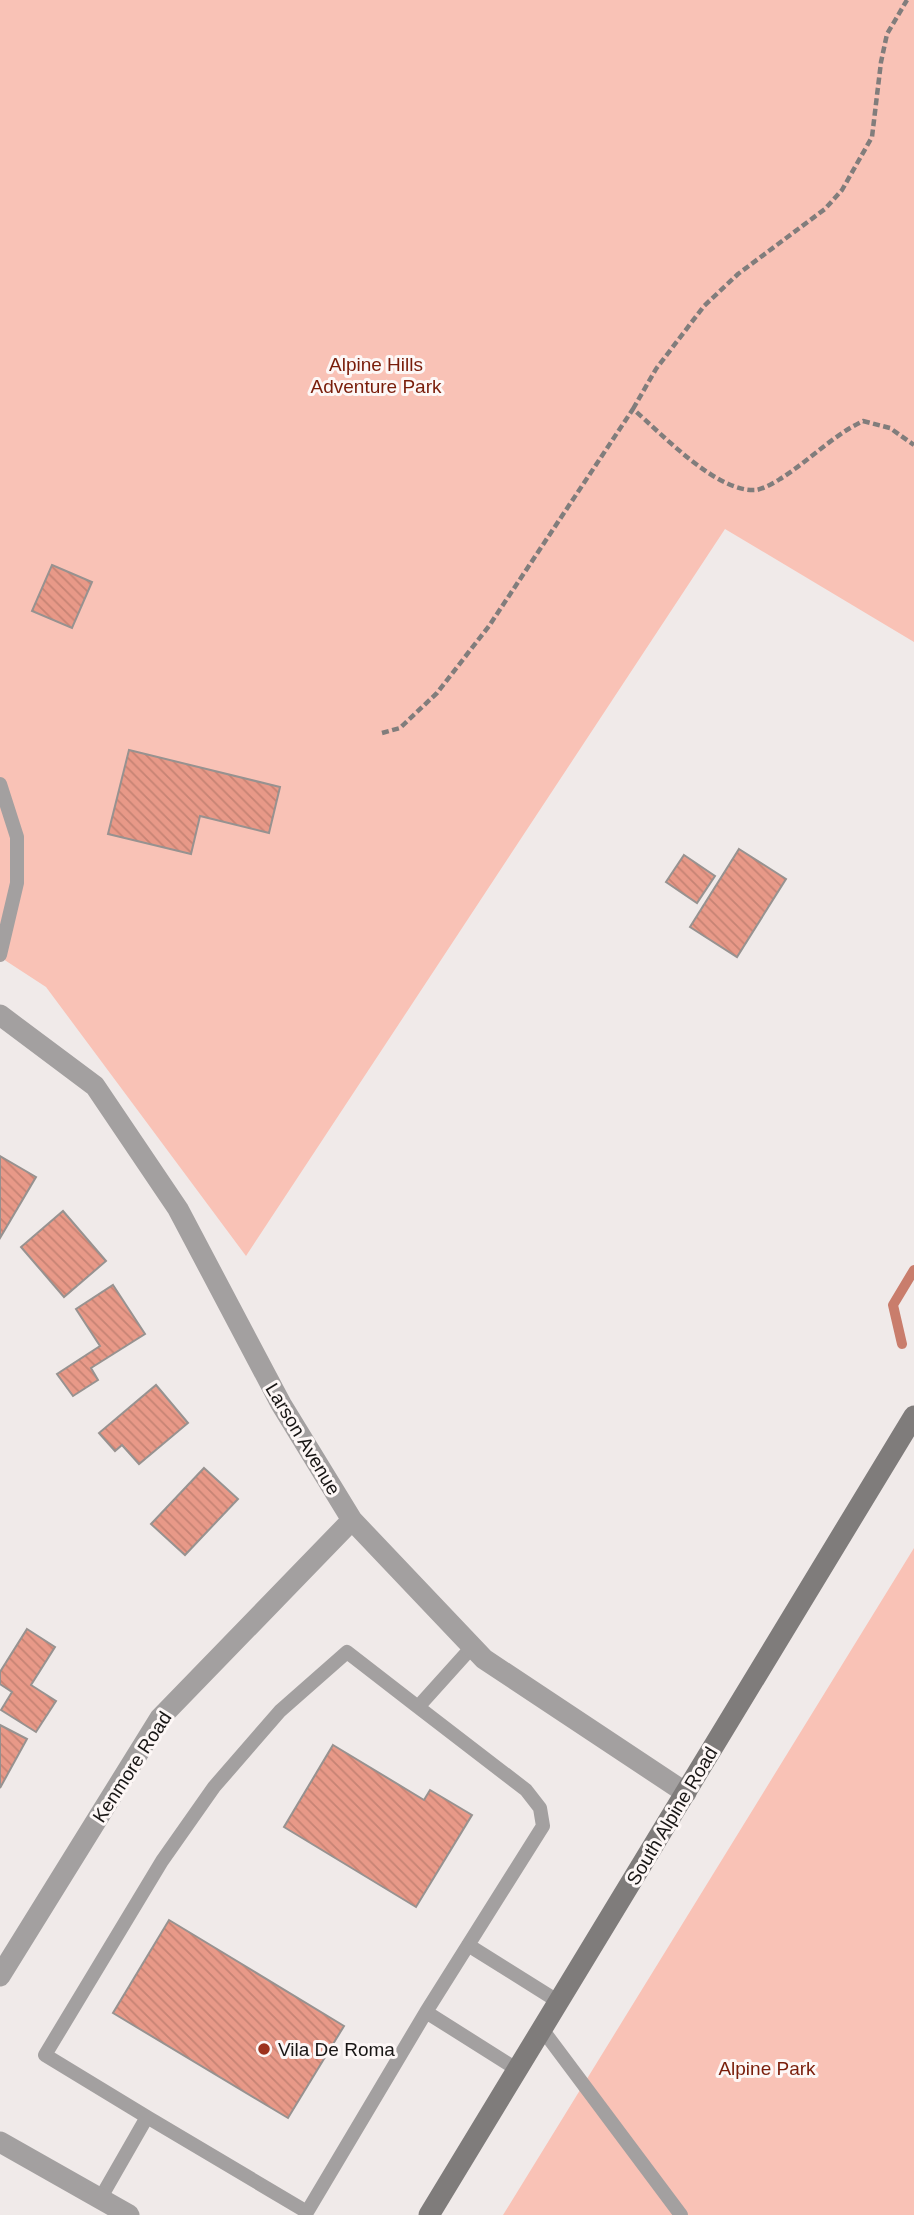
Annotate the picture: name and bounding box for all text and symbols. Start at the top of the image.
park label: Alpine Hills Adventure Park [311,354,442,397]
street label: Larson Avenue [261,1379,345,1499]
street label: Kenmore Road [88,1708,176,1826]
street label: South Alpine Road [622,1743,722,1889]
place label: Vila De Roma [278,2039,395,2060]
marker: Vila De Roma [256,2041,272,2057]
park label: Alpine Park [718,2058,816,2079]

